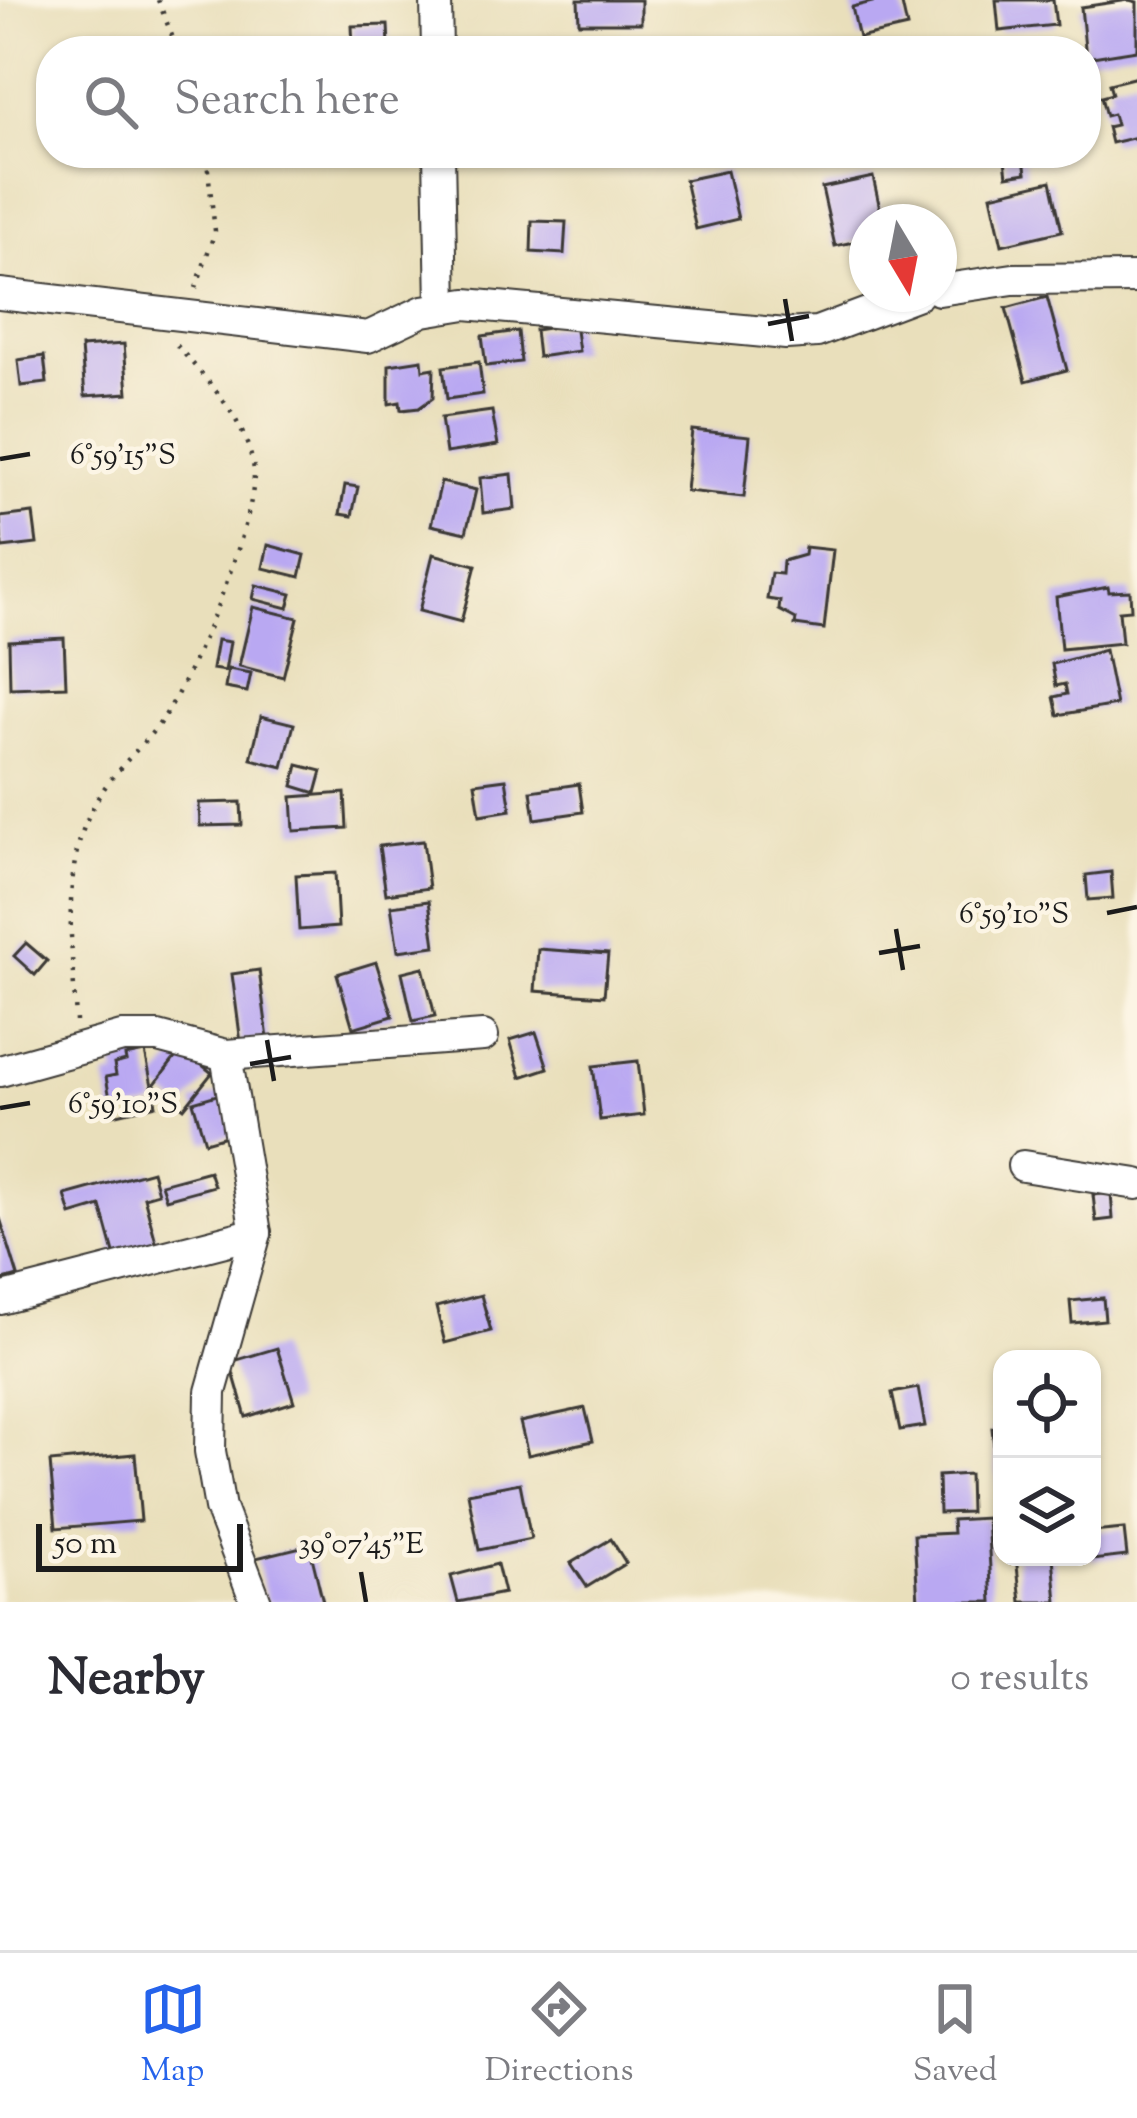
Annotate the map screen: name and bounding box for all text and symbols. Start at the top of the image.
search box [36,36,1101,168]
icon: search [78,69,144,135]
text: Search here [174,70,400,135]
north arrow [849,204,957,312]
text: 6°59'15"S [70,435,176,478]
text: 6°59'10"S [959,894,1069,937]
text: 6°59'10"S [68,1084,178,1127]
map controls [993,1350,1101,1566]
button: locate [993,1350,1101,1458]
button: layers [993,1458,1101,1566]
scale bar [36,1518,243,1571]
text: 50 m [54,1521,117,1569]
text: 39°07'45"E [298,1524,424,1567]
text: Nearby [48,1644,205,1717]
text: 0 results [950,1652,1089,1708]
tab: Map [140,1976,206,2096]
tab: Directions [485,1976,634,2096]
tab: Saved [913,1976,997,2096]

